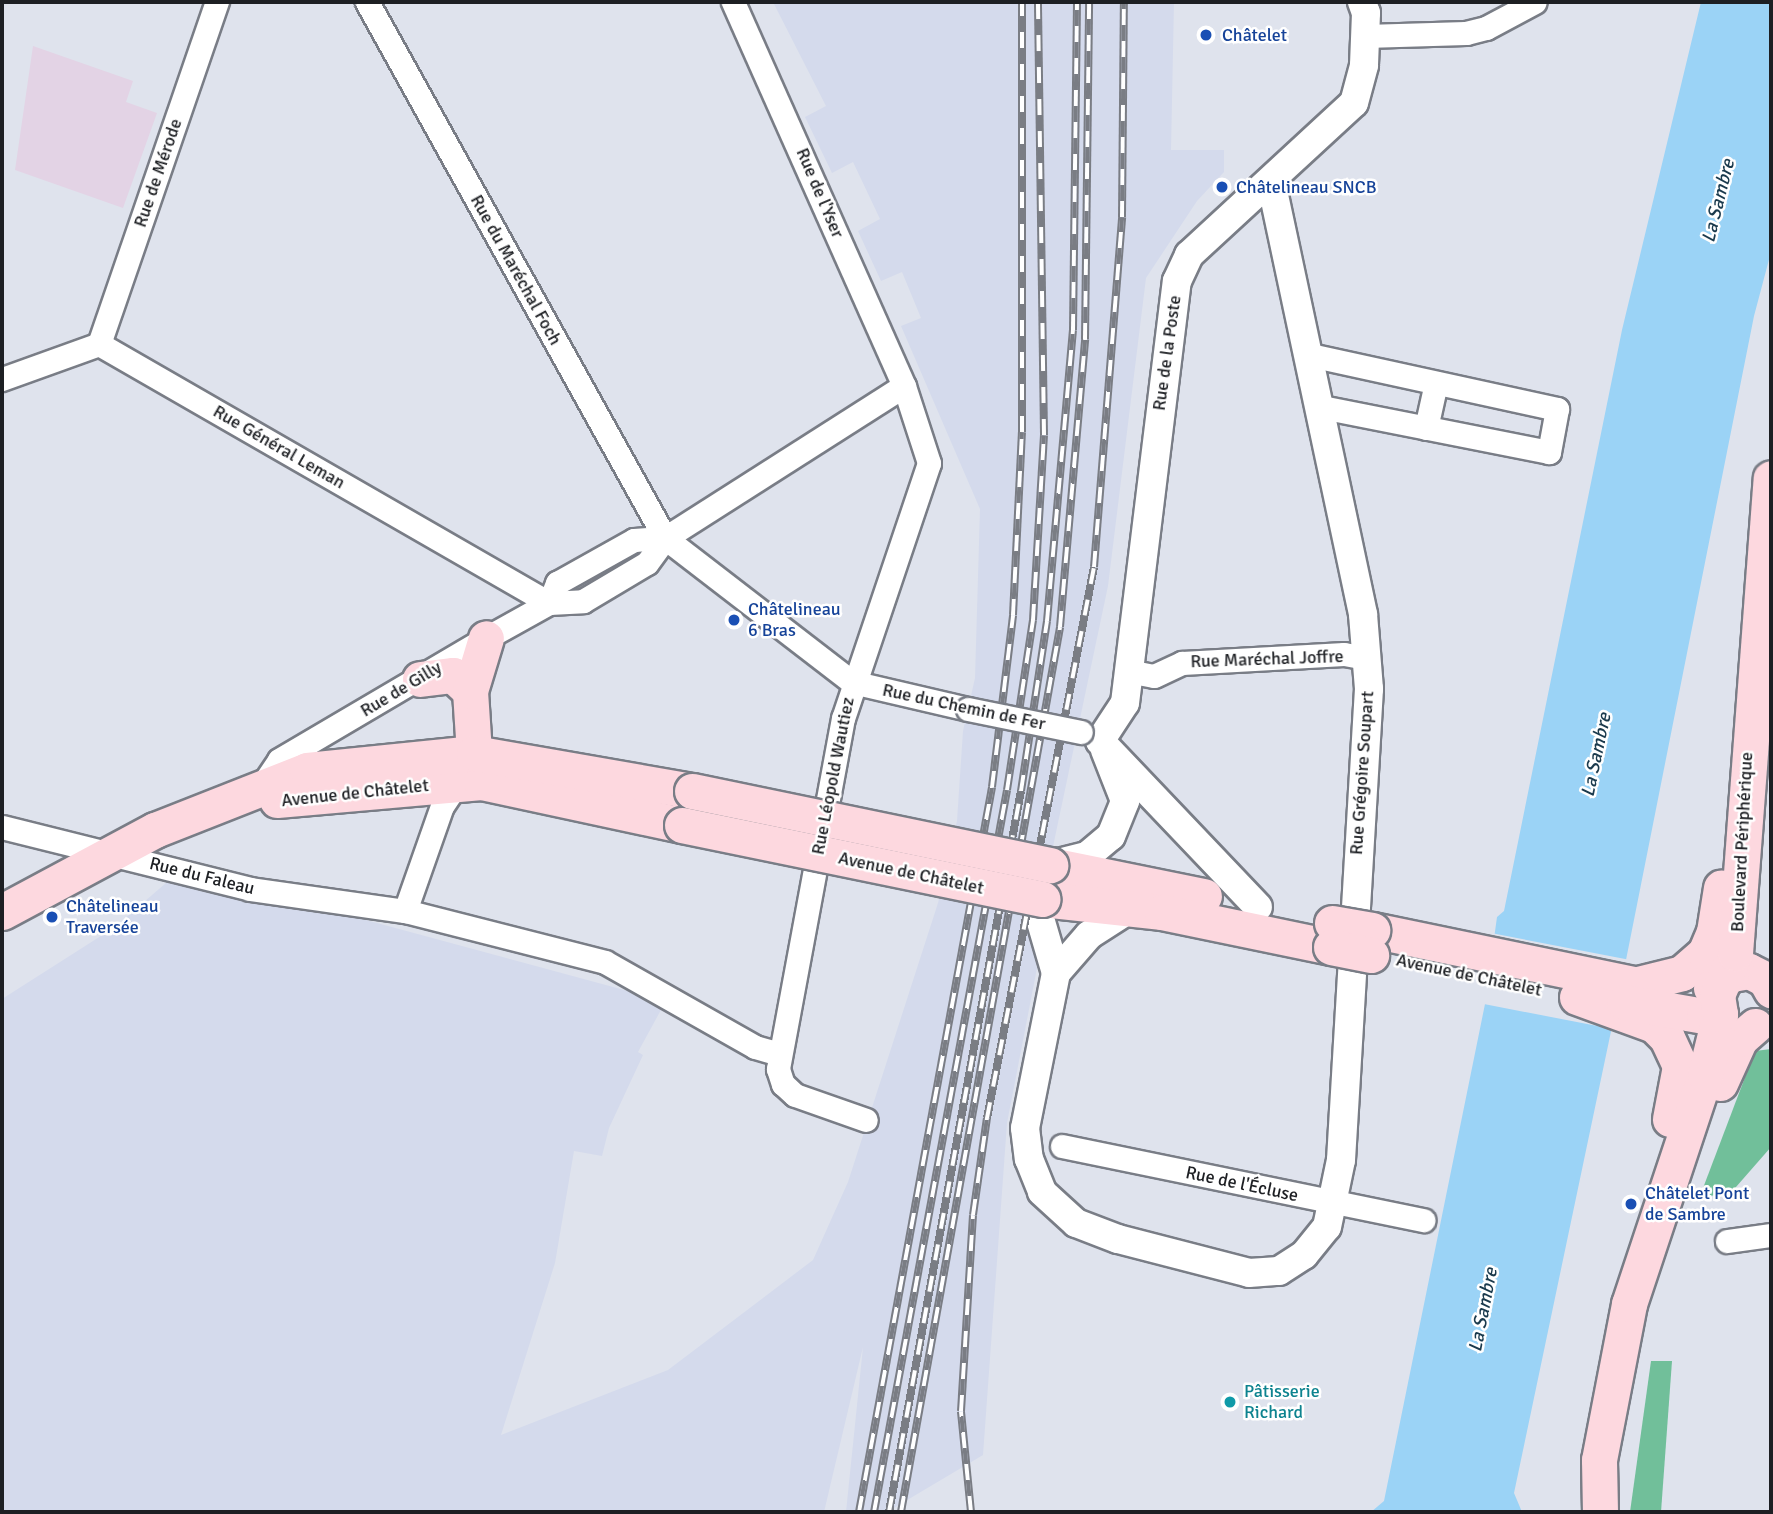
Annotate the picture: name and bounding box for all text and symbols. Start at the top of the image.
place label: Châtelet [1222,24,1287,46]
marker: Châtelet [1196,25,1216,45]
street label: Rue de Mérode [129,116,187,230]
street label: Rue de l'Yser [791,145,849,241]
water label: La Sambre [1698,157,1740,245]
place label: Châtelineau SNCB [1236,176,1377,198]
marker: Châtelineau SNCB [1214,179,1230,195]
street label: Rue du Maréchal Foch [466,191,566,349]
street label: Rue de la Poste [1148,294,1186,412]
street label: Rue Général Leman [209,400,349,494]
place label: Châtelineau 6 Bras [748,599,841,642]
marker: Châtelineau 6 Bras [726,612,742,628]
street label: Rue Maréchal Joffre [1190,646,1344,672]
street label: Rue de Gilly [357,656,445,722]
street label: Rue du Chemin de Fer [880,679,1048,735]
street label: Rue Grégoire Soupart [1345,690,1379,856]
street label: Rue Léopold Wautiez [807,695,859,857]
water label: La Sambre [1577,711,1617,799]
street label: Boulevard Périphérique [1726,751,1758,933]
street label: Avenue de Châtelet [280,775,430,811]
street label: Avenue de Châtelet [836,847,986,899]
street label: Rue du Faleau [147,853,257,899]
place label: Châtelineau Traversée [66,896,159,939]
marker: Châtelineau Traversée [44,909,60,925]
street label: Avenue de Châtelet [1394,949,1544,1001]
street label: Rue de l'Écluse [1184,1162,1300,1206]
place label: Châtelet Pont de Sambre [1645,1183,1749,1226]
marker: Châtelet Pont de Sambre [1623,1196,1639,1212]
water label: La Sambre [1465,1266,1503,1354]
place label: Pâtisserie Richard [1244,1381,1320,1424]
marker: Pâtisserie Richard [1222,1394,1238,1410]

